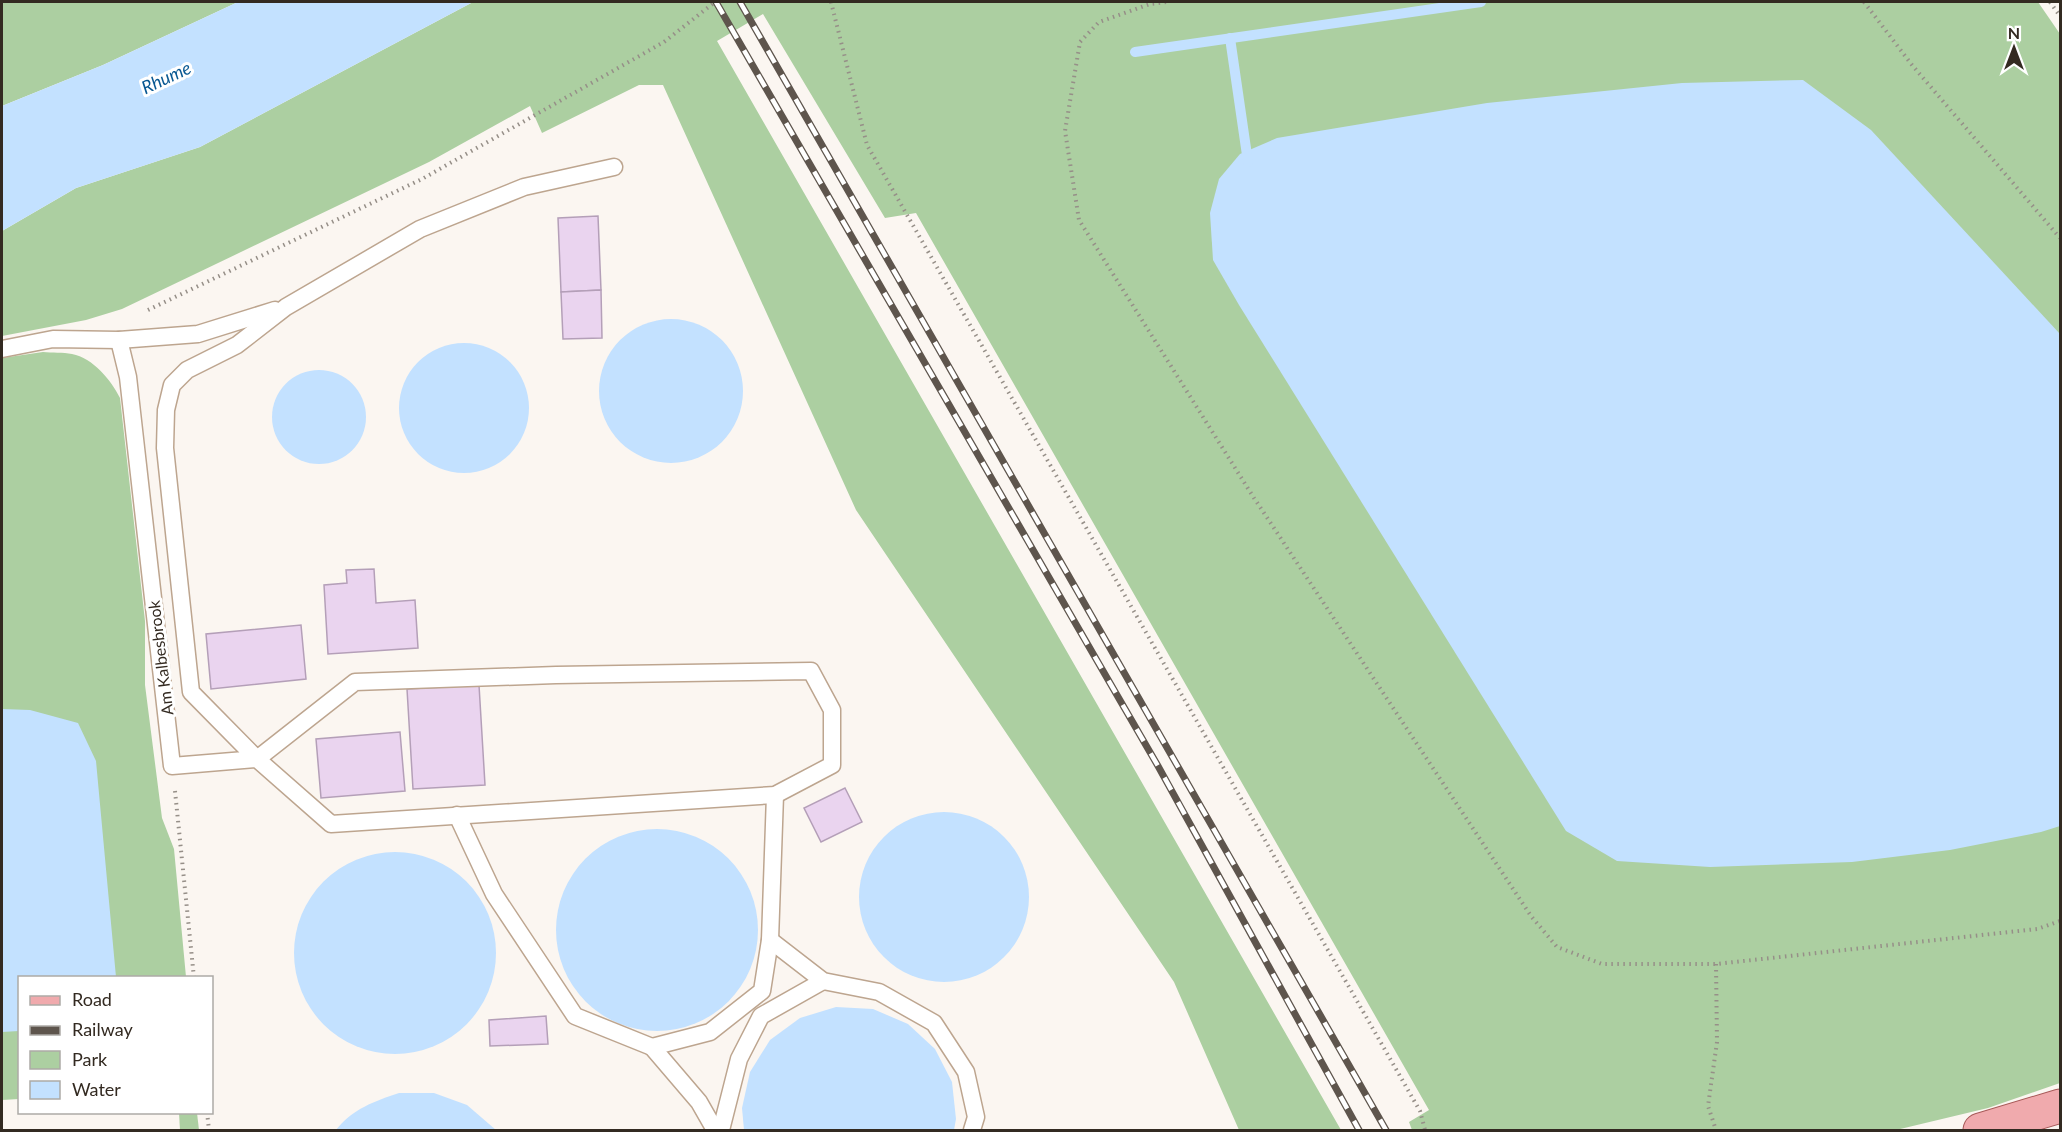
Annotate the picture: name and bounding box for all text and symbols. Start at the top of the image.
north arrow [1984,18,2044,78]
text: N [2008,23,2020,42]
water label: Rhume [138,56,194,98]
street label: Am Kalbesbrook [143,599,176,716]
legend [18,976,213,1114]
text: Road [72,988,112,1010]
text: Railway [72,1018,133,1040]
text: Park [72,1048,108,1070]
text: Water [72,1078,121,1100]

